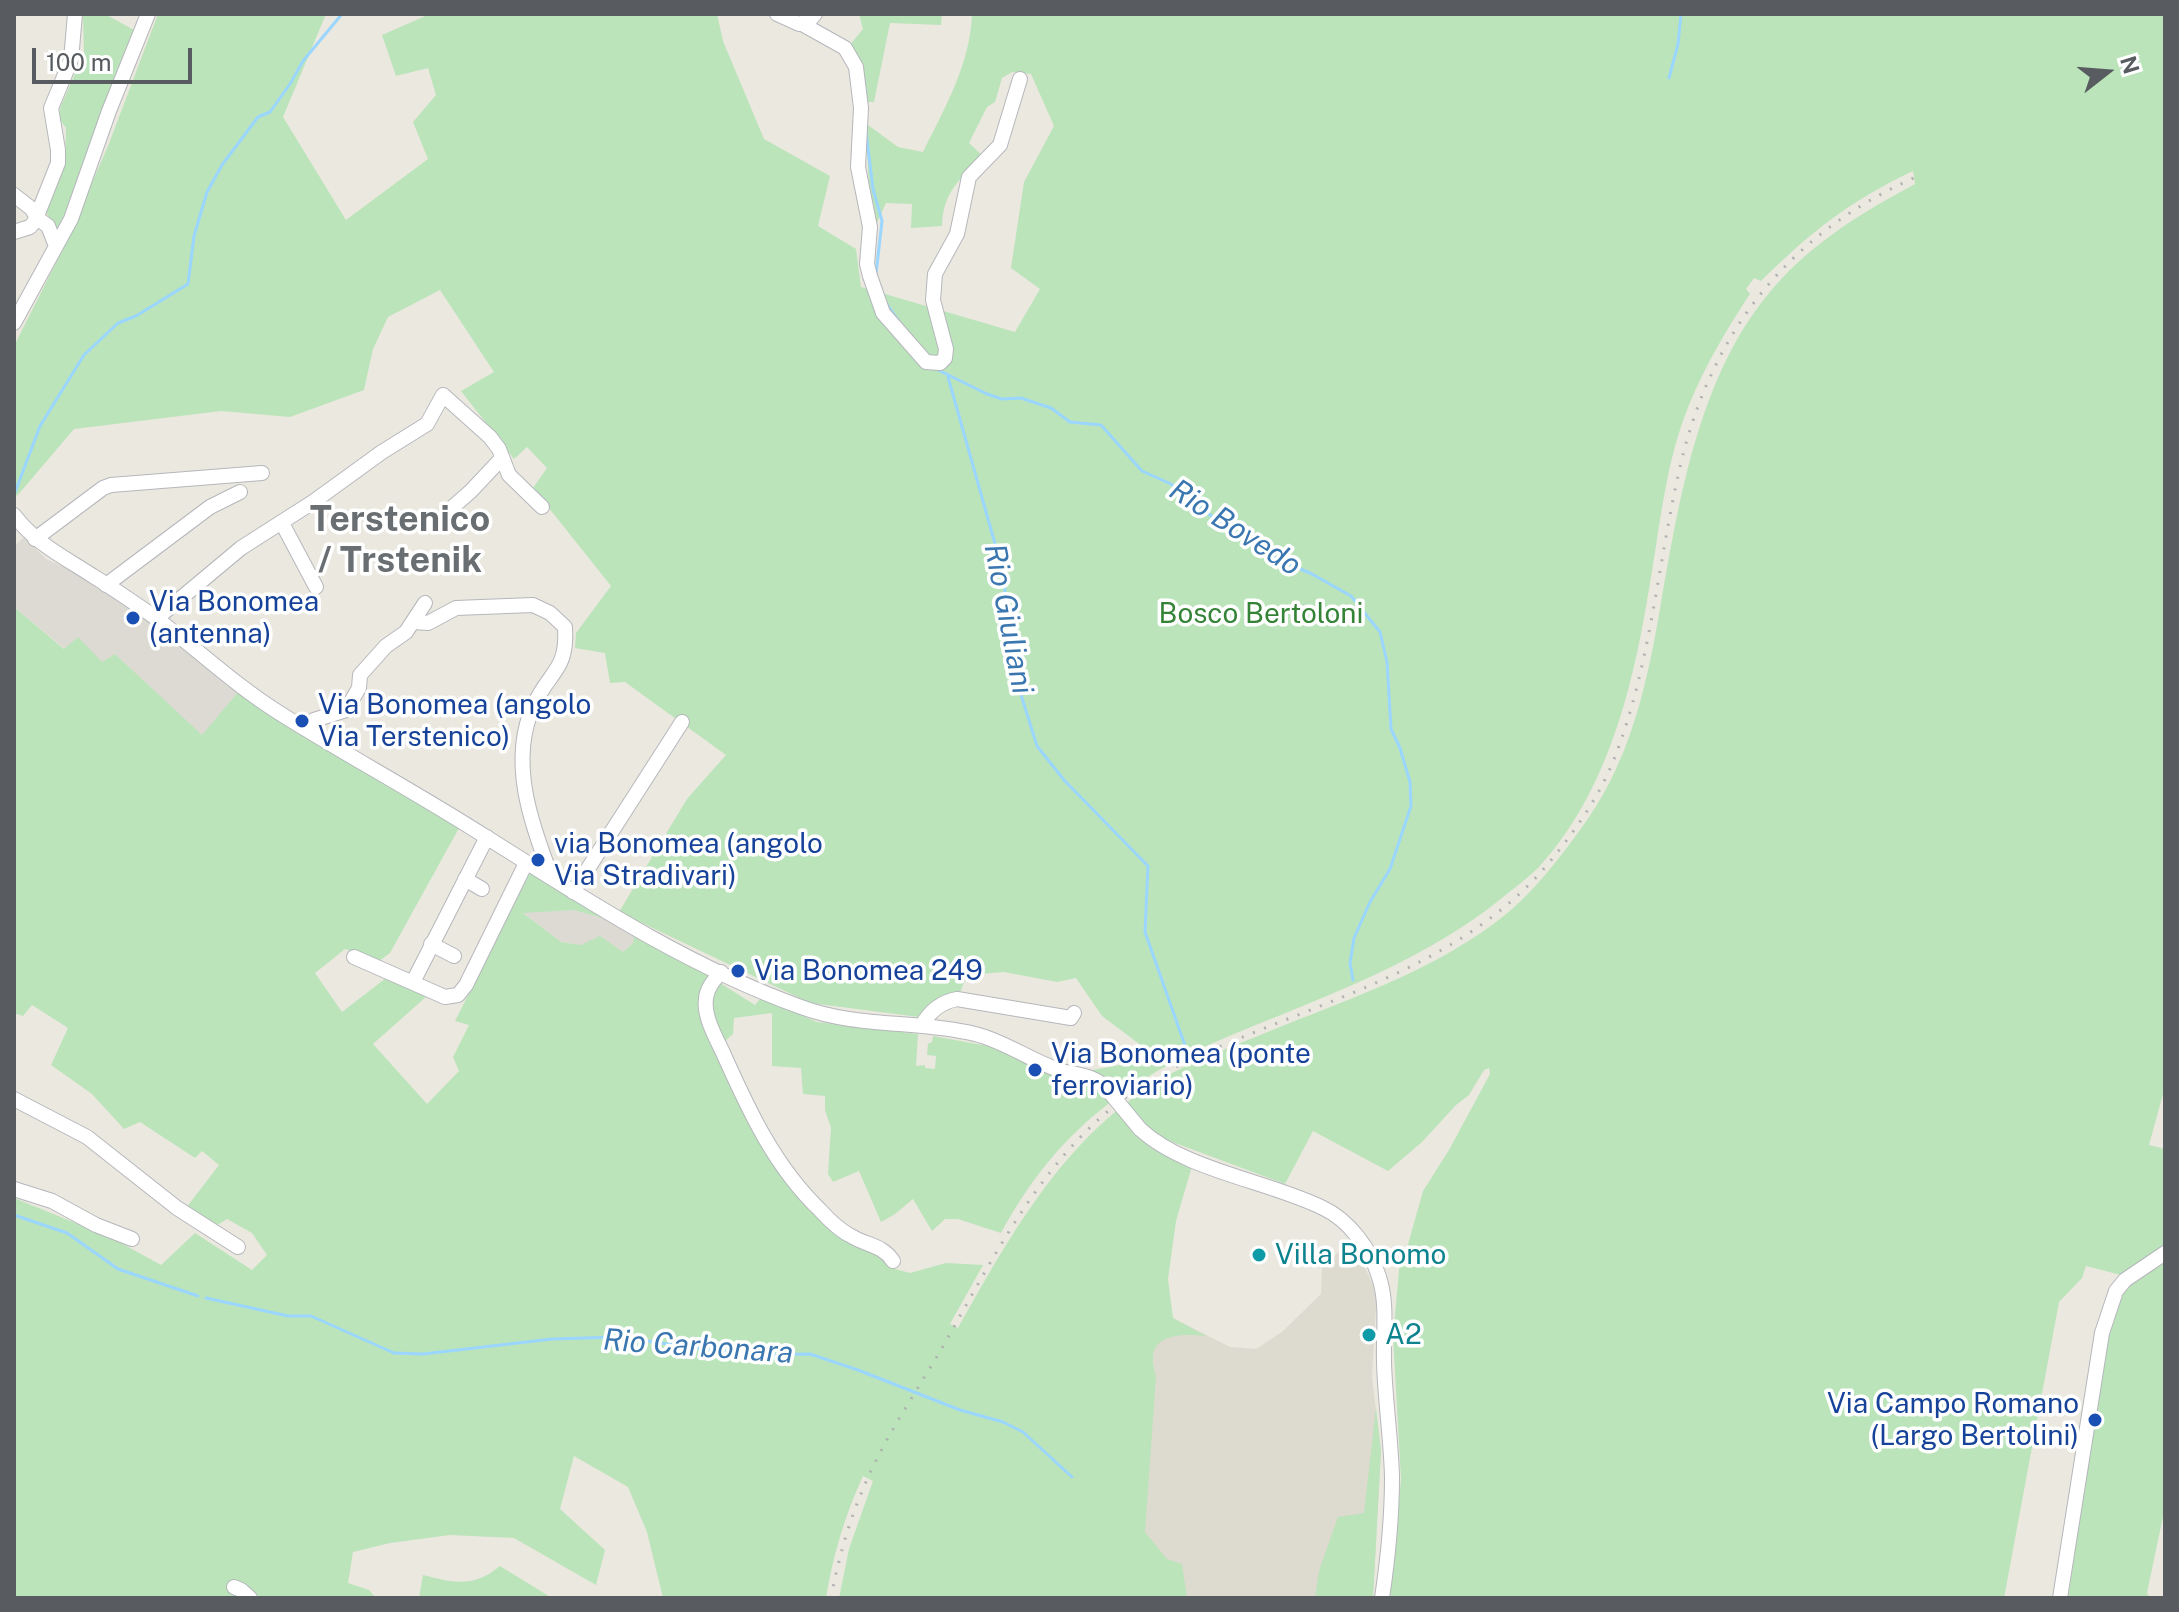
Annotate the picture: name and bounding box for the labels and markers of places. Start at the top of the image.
place label: Via Bonomea (antenna) [149,585,319,651]
marker: Via Bonomea (antenna) [124,609,142,627]
place label: Via Bonomea (angolo Via Terstenico) [318,688,591,754]
marker: Via Bonomea (angolo Via Terstenico) [293,712,311,730]
place label: via Bonomea (angolo Via Stradivari) [554,827,823,893]
marker: via Bonomea (angolo Via Stradivari) [529,851,547,869]
place label: Via Bonomea 249 [754,954,983,988]
marker: Via Bonomea 249 [729,962,747,980]
place label: Via Bonomea (ponte ferroviario) [1051,1037,1311,1103]
marker: Via Bonomea (ponte ferroviario) [1026,1061,1044,1079]
place label: Villa Bonomo [1275,1238,1446,1272]
marker: Villa Bonomo [1250,1246,1268,1264]
place label: A2 [1385,1318,1422,1352]
marker: A2 [1360,1326,1378,1344]
place label: Via Campo Romano (Largo Bertolini) [1827,1387,2079,1453]
marker: Via Campo Romano (Largo Bertolini) [2086,1411,2104,1429]

